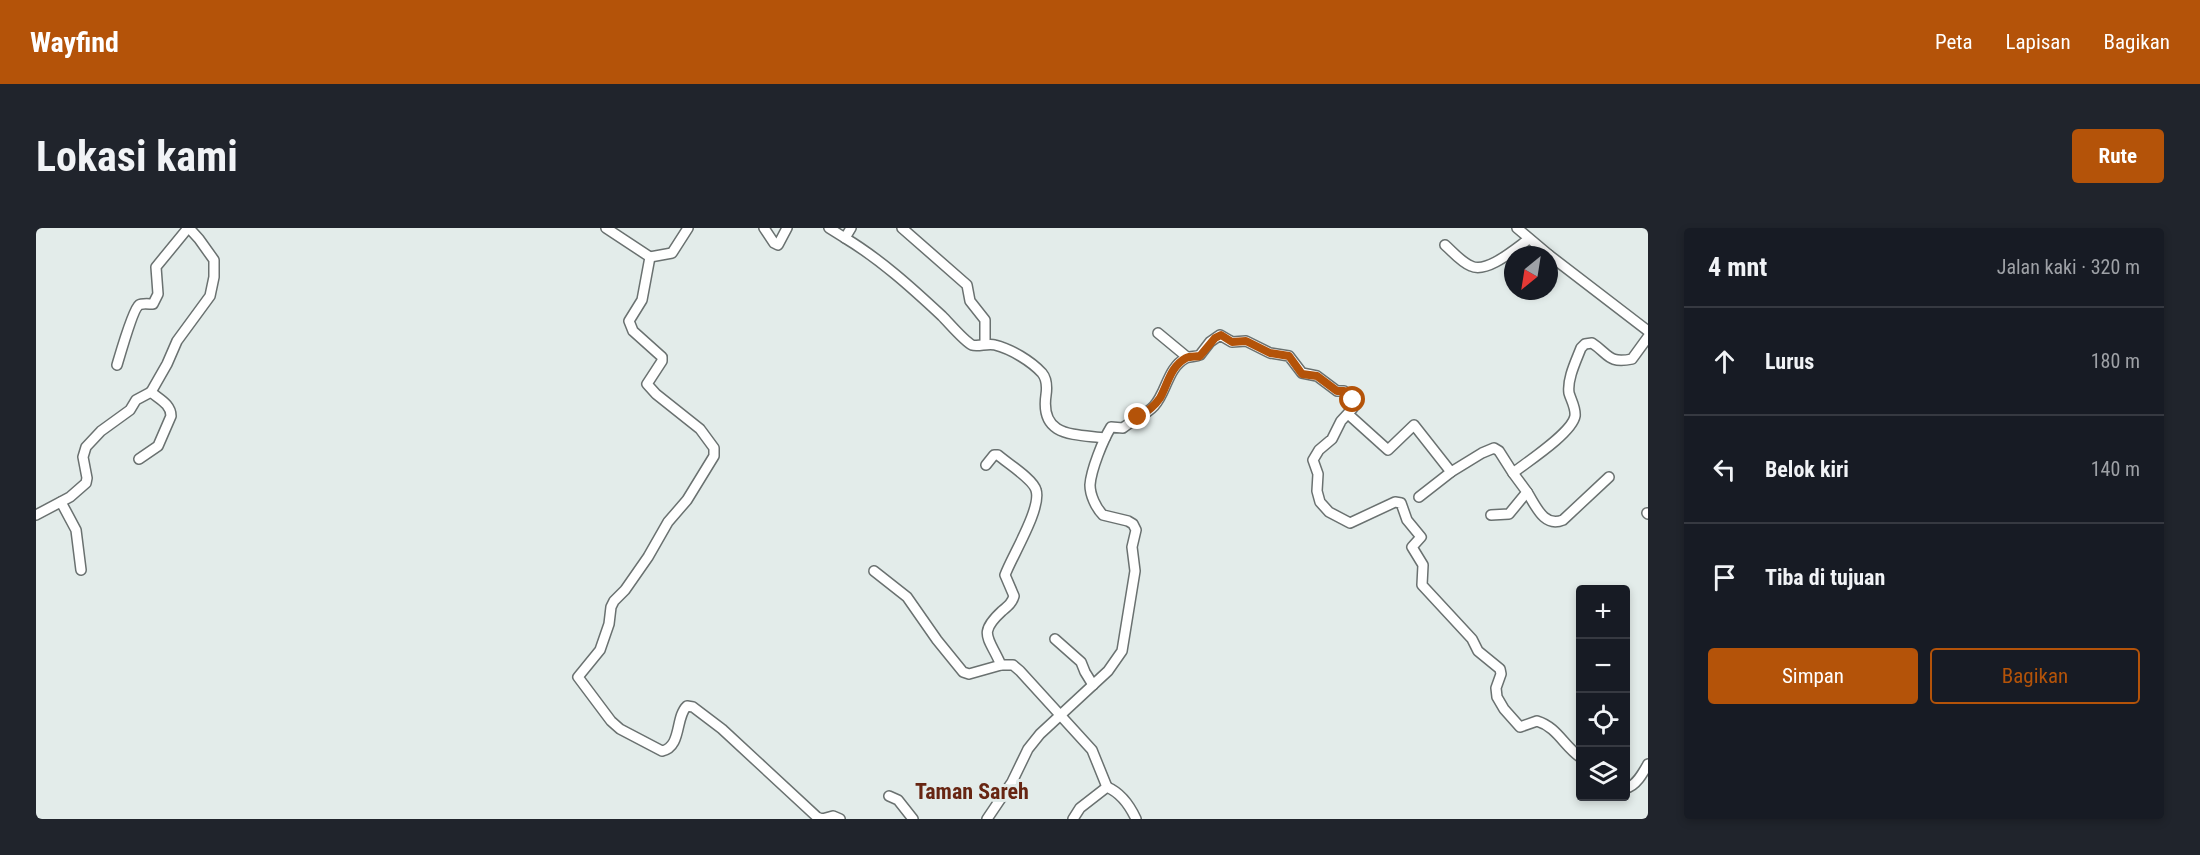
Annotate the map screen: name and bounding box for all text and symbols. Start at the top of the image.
text: Wayfind [30,26,119,59]
text: Peta [1935,30,1973,54]
text: Lapisan [2006,30,2071,54]
text: Bagikan [2104,30,2170,54]
button: Rute [2072,129,2164,183]
text: Lokasi kami [36,132,238,181]
north arrow [1504,246,1558,300]
text: 4 mnt [1708,252,1767,282]
text: Jalan kaki · 320 m [1997,255,2140,279]
icon: ahead [1708,345,1741,378]
text: Lurus [1765,349,1814,374]
text: 180 m [2091,349,2140,373]
route start [1339,386,1365,412]
route end [1124,403,1150,429]
icon: left [1708,453,1741,486]
text: Belok kiri [1765,457,1849,482]
text: 140 m [2091,457,2140,481]
icon: arrive [1708,561,1741,594]
text: Tiba di tujuan [1765,565,1885,590]
map controls [1576,585,1630,801]
button: + [1576,585,1630,639]
button: − [1576,639,1630,693]
button: Simpan [1708,648,1918,704]
button: Bagikan [1930,648,2140,704]
button: locate [1576,693,1630,747]
button: layers [1576,747,1630,801]
district label: Taman Sareh [915,779,1029,804]

